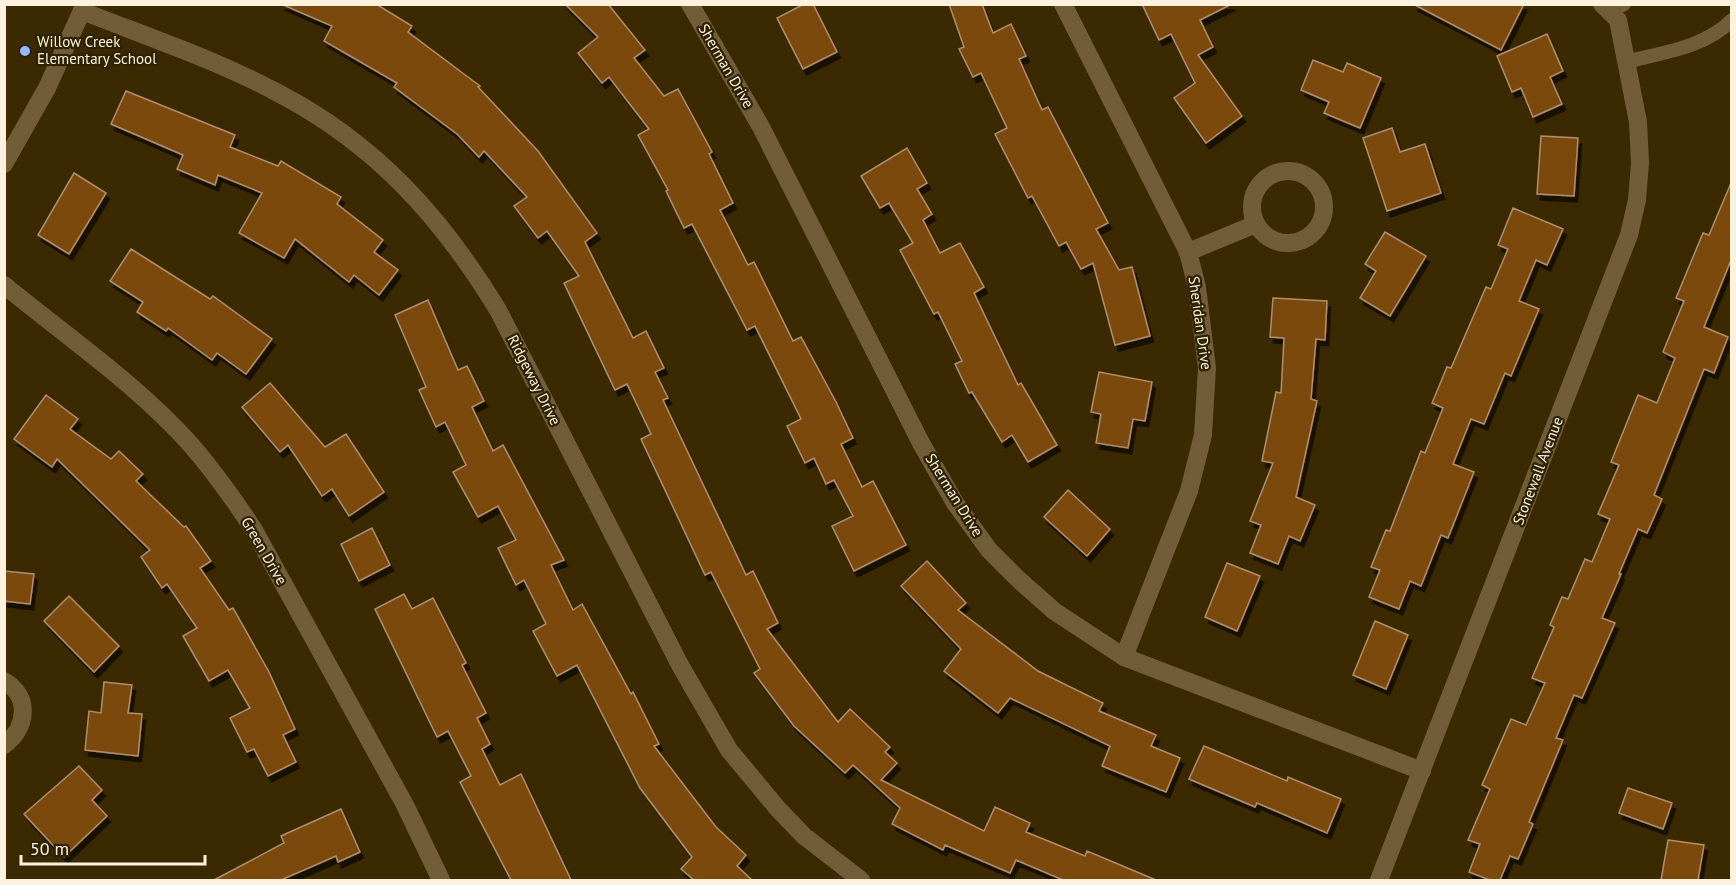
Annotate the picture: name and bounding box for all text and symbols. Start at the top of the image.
street label: Sherman Drive [695,20,758,111]
place label: Willow Creek Elementary School [37,32,157,68]
marker: Willow Creek Elementary School [18,44,32,58]
street label: Sheridan Drive [1185,275,1216,371]
street label: Ridgeway Drive [503,331,565,428]
street label: Stonewall Avenue [1508,414,1567,528]
street label: Sherman Drive [921,450,987,540]
street label: Green Drive [237,513,291,588]
scale bar [21,828,206,866]
text: 50 m [30,837,69,860]

